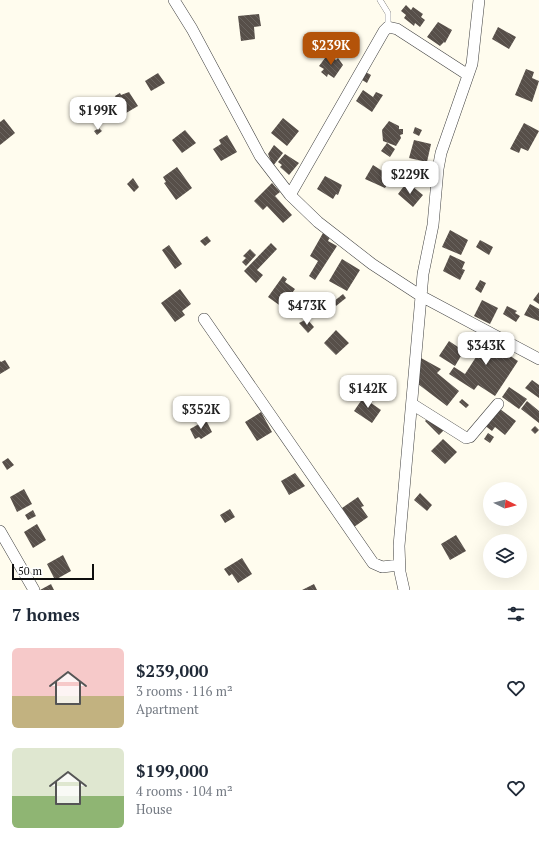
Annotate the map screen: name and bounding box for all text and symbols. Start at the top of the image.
pin: $239K [303,32,359,66]
text: $239K [312,36,350,54]
pin: $199K [70,97,126,131]
text: $199K [79,101,117,119]
pin: $229K [382,161,438,195]
text: $229K [391,165,429,183]
pin: $473K [279,292,335,326]
text: $473K [288,296,326,314]
pin: $343K [458,332,514,366]
text: $343K [467,336,505,354]
pin: $142K [340,375,396,409]
text: $142K [349,379,387,397]
pin: $352K [173,396,229,430]
text: $352K [182,400,220,418]
north arrow [483,482,527,526]
map controls [483,482,527,578]
button: layers [483,534,527,578]
scale bar [12,562,94,581]
text: 50 m [18,564,42,578]
text: 7 homes [12,603,80,626]
icon: filters [505,603,527,625]
text: $239,000 [136,659,208,682]
icon: home [44,664,92,712]
icon: heart [505,677,527,699]
text: 3 rooms · 116 m² [136,682,233,700]
text: Apartment [136,700,199,718]
text: $199,000 [136,759,208,782]
icon: home [44,764,92,812]
icon: heart [505,777,527,799]
text: 4 rooms · 104 m² [136,782,233,800]
text: House [136,800,172,818]

